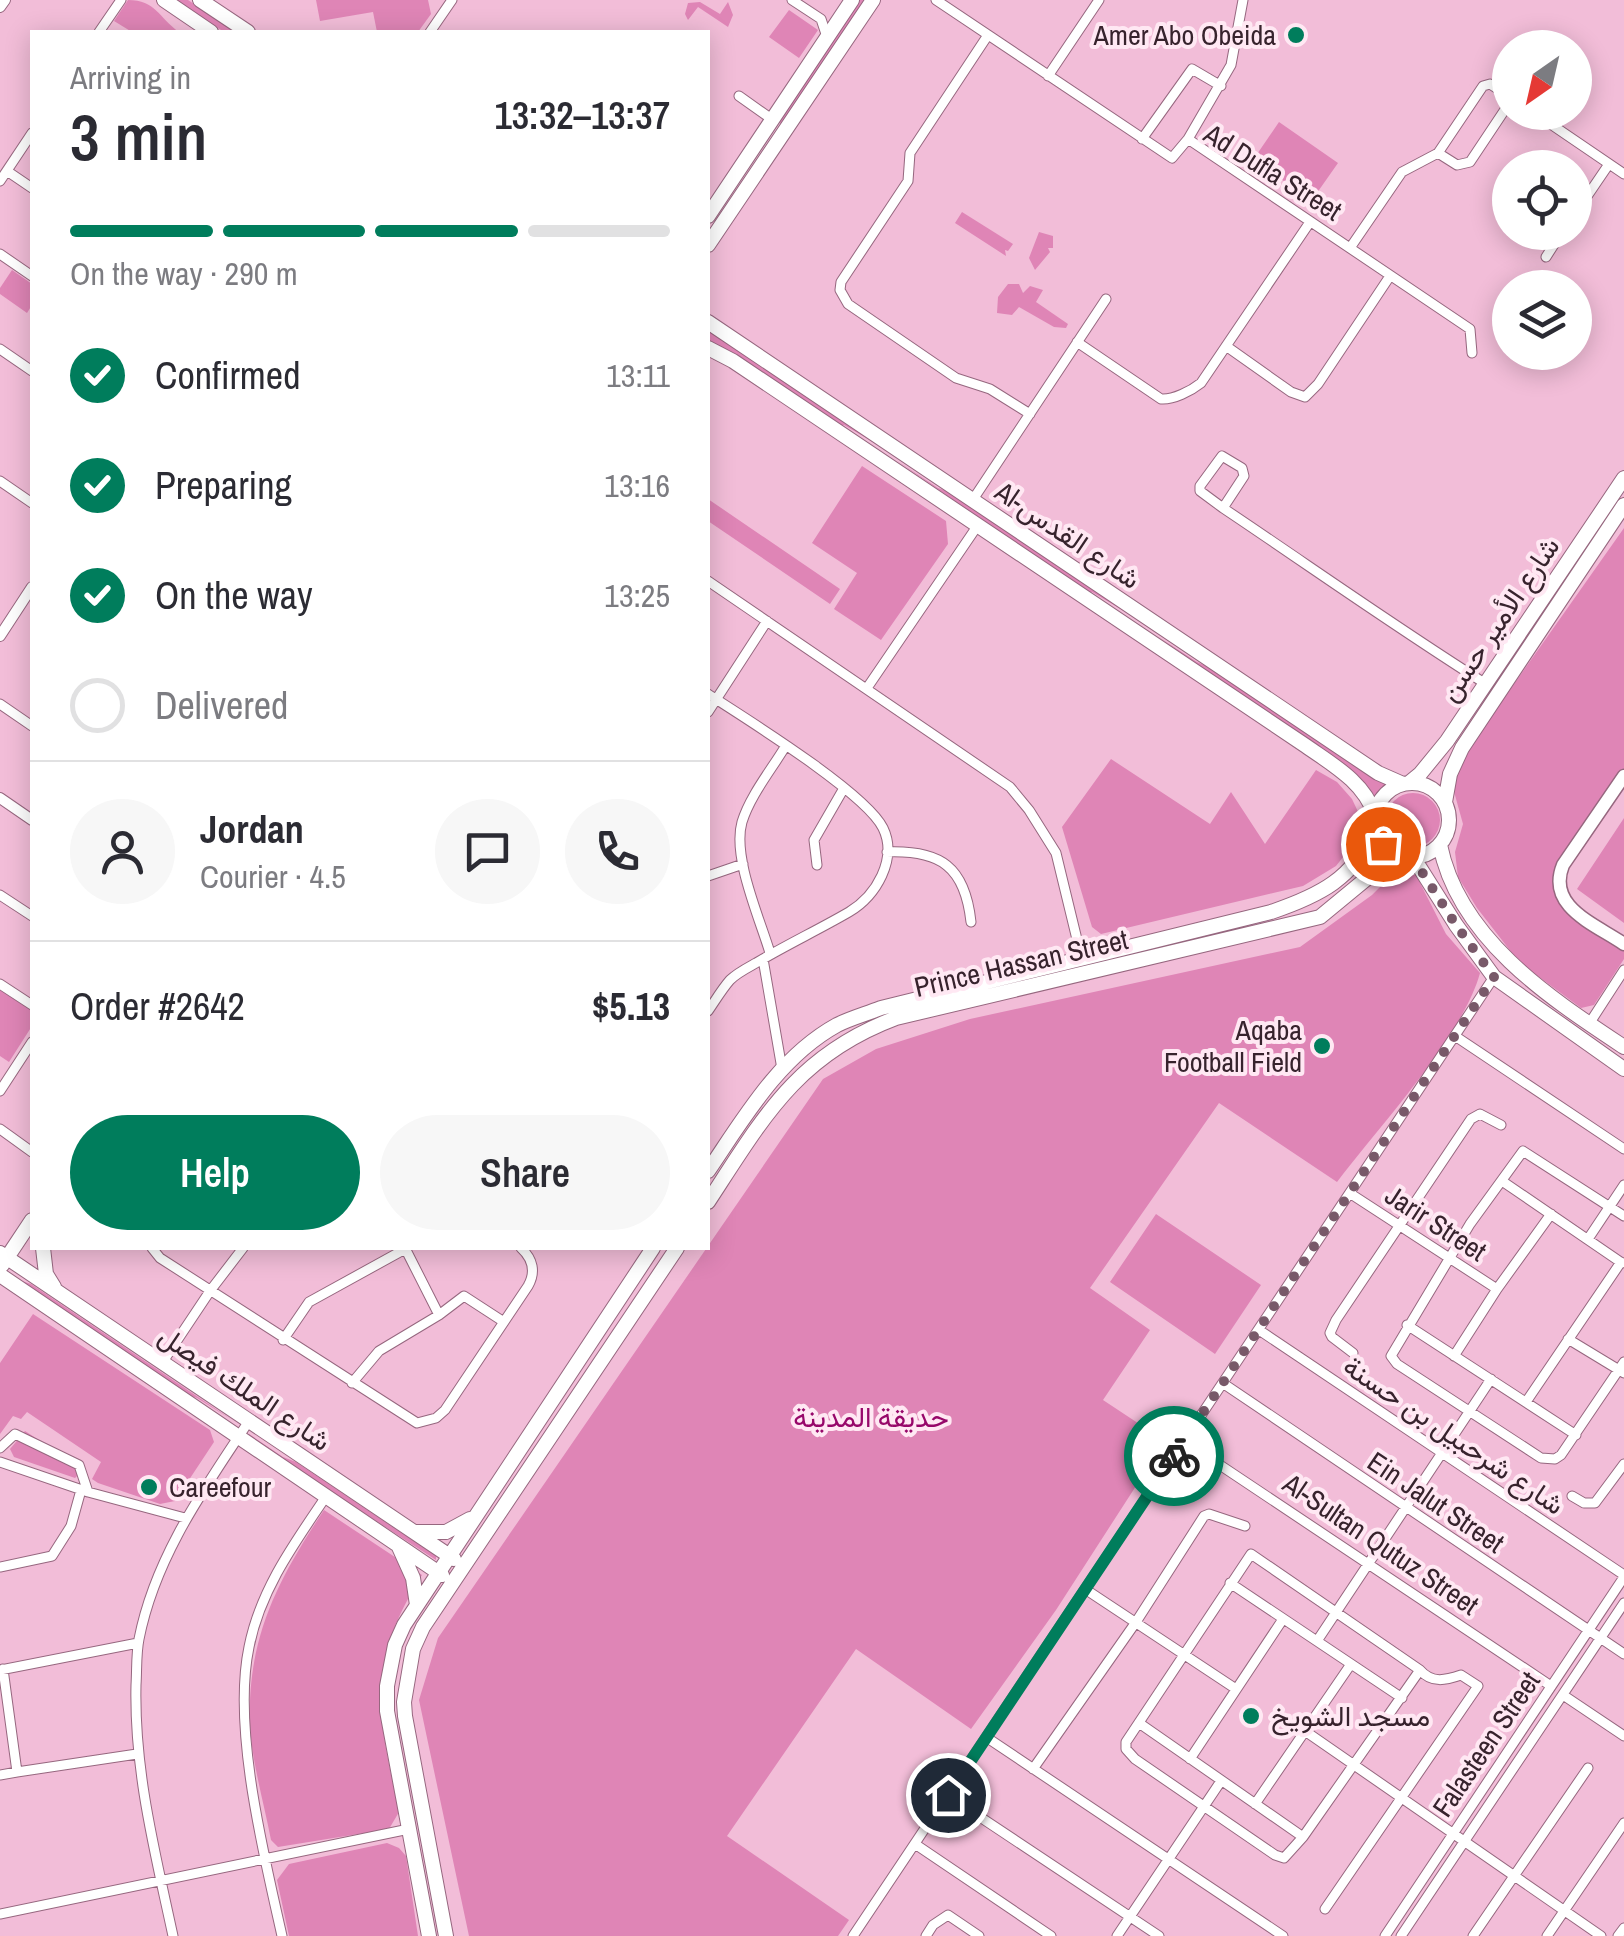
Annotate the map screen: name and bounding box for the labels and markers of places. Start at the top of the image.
place label: Amer Abo Obeida [1092,16,1276,54]
marker: Amer Abo Obeida [1285,24,1307,46]
pin [1341,802,1426,887]
place label: Aqaba Football Field [1164,1011,1302,1081]
marker: Aqaba Football Field [1311,1035,1333,1057]
place label: Careefour [169,1468,271,1506]
marker: Careefour [138,1476,160,1498]
place label: مسجد الشويخ [1271,1697,1430,1736]
marker: مسجد الشويخ [1240,1705,1262,1727]
pin [906,1753,991,1838]

